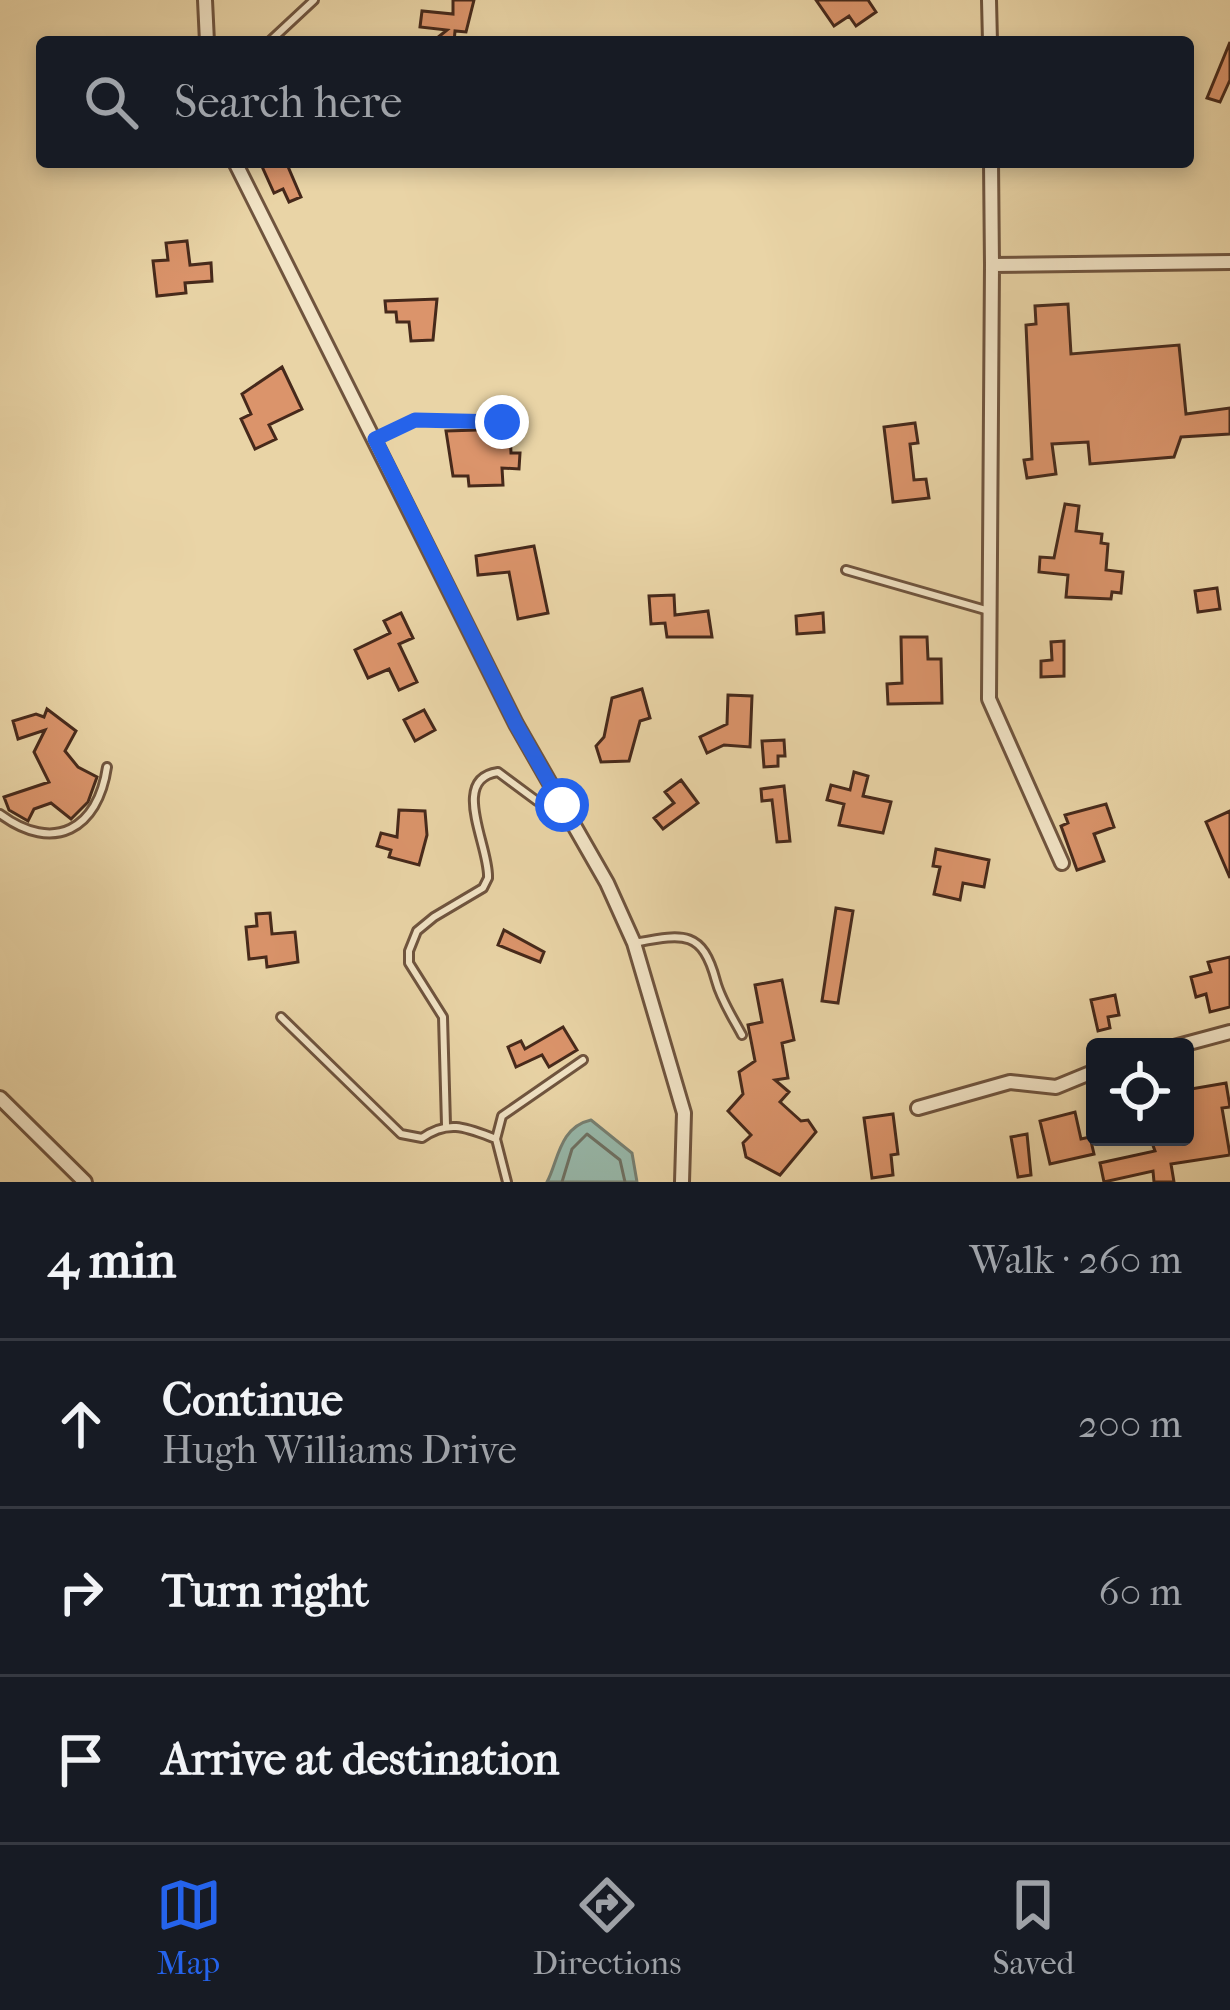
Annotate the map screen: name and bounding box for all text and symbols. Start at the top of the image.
search box [36,36,1194,168]
icon: search [78,69,144,135]
text: Search here [174,76,402,129]
route end [475,395,529,449]
route start [535,778,589,832]
map controls [1086,1038,1194,1146]
button: locate [1086,1038,1194,1146]
text: 4 min [48,1230,176,1290]
text: Walk · 260 m [969,1237,1182,1283]
text: Continue [162,1374,343,1427]
icon: ahead [48,1391,114,1457]
text: 200 m [1078,1401,1182,1447]
text: Hugh Williams Drive [162,1427,517,1473]
icon: right [48,1559,114,1625]
text: Turn right [162,1565,369,1618]
text: 60 m [1099,1569,1182,1615]
icon: arrive [48,1727,114,1793]
text: Arrive at destination [162,1733,559,1786]
tab: Map [156,1872,222,1983]
tab: Directions [533,1872,681,1983]
tab: Saved [993,1872,1074,1983]

